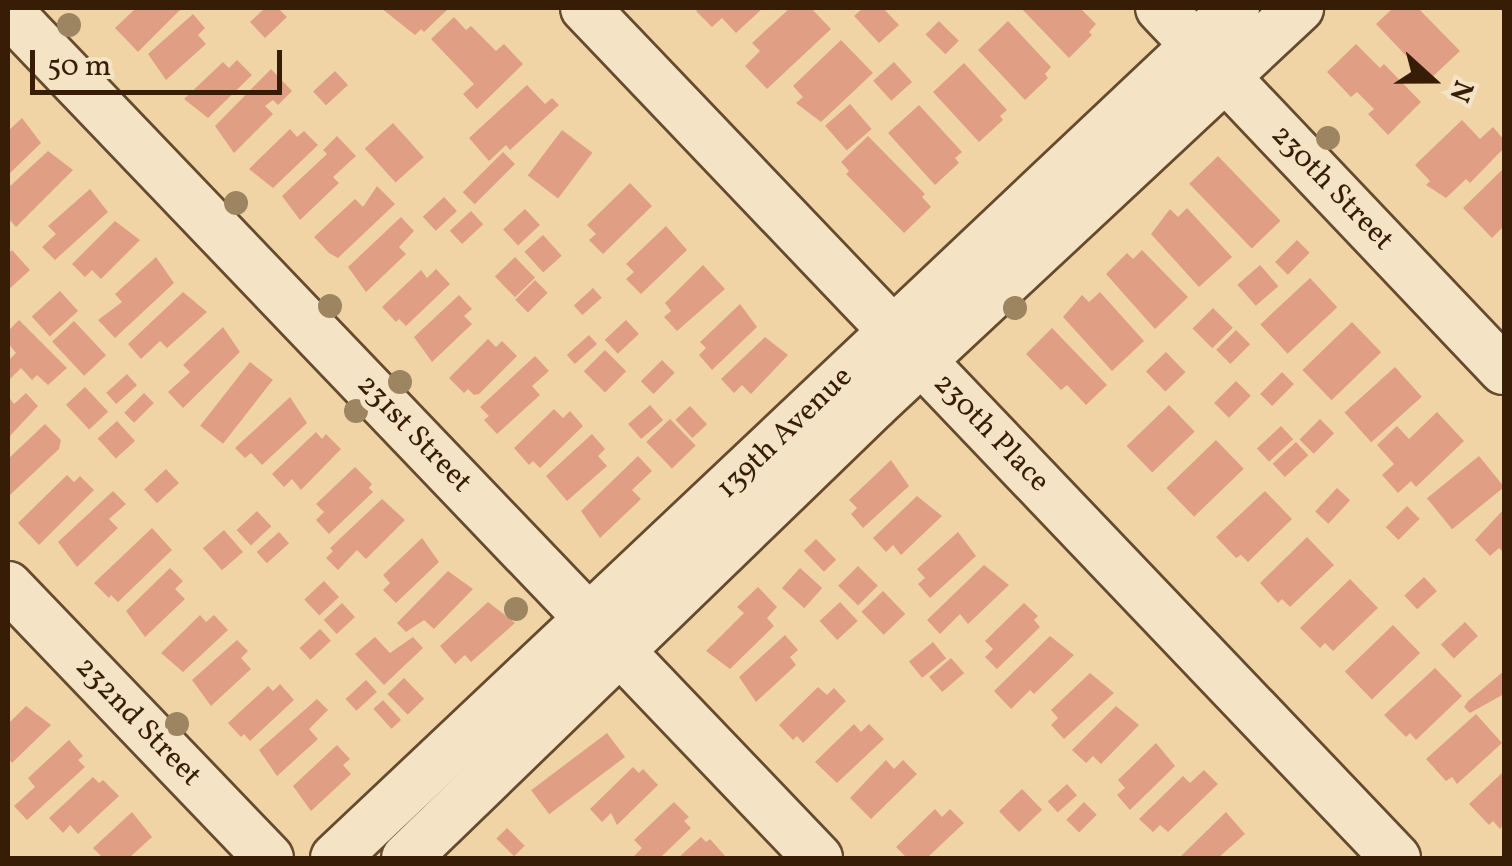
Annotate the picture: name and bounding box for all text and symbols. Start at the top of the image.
scale bar [35,30,288,92]
north arrow [1382,30,1482,130]
text: 50 m [47,46,111,88]
text: N [1439,74,1482,107]
street label: 230th Street [1263,118,1401,258]
street label: 139th Avenue [710,359,860,507]
street label: 230th Place [925,366,1057,500]
street label: 231st Street [349,367,479,501]
street label: 232nd Street [67,650,209,794]

